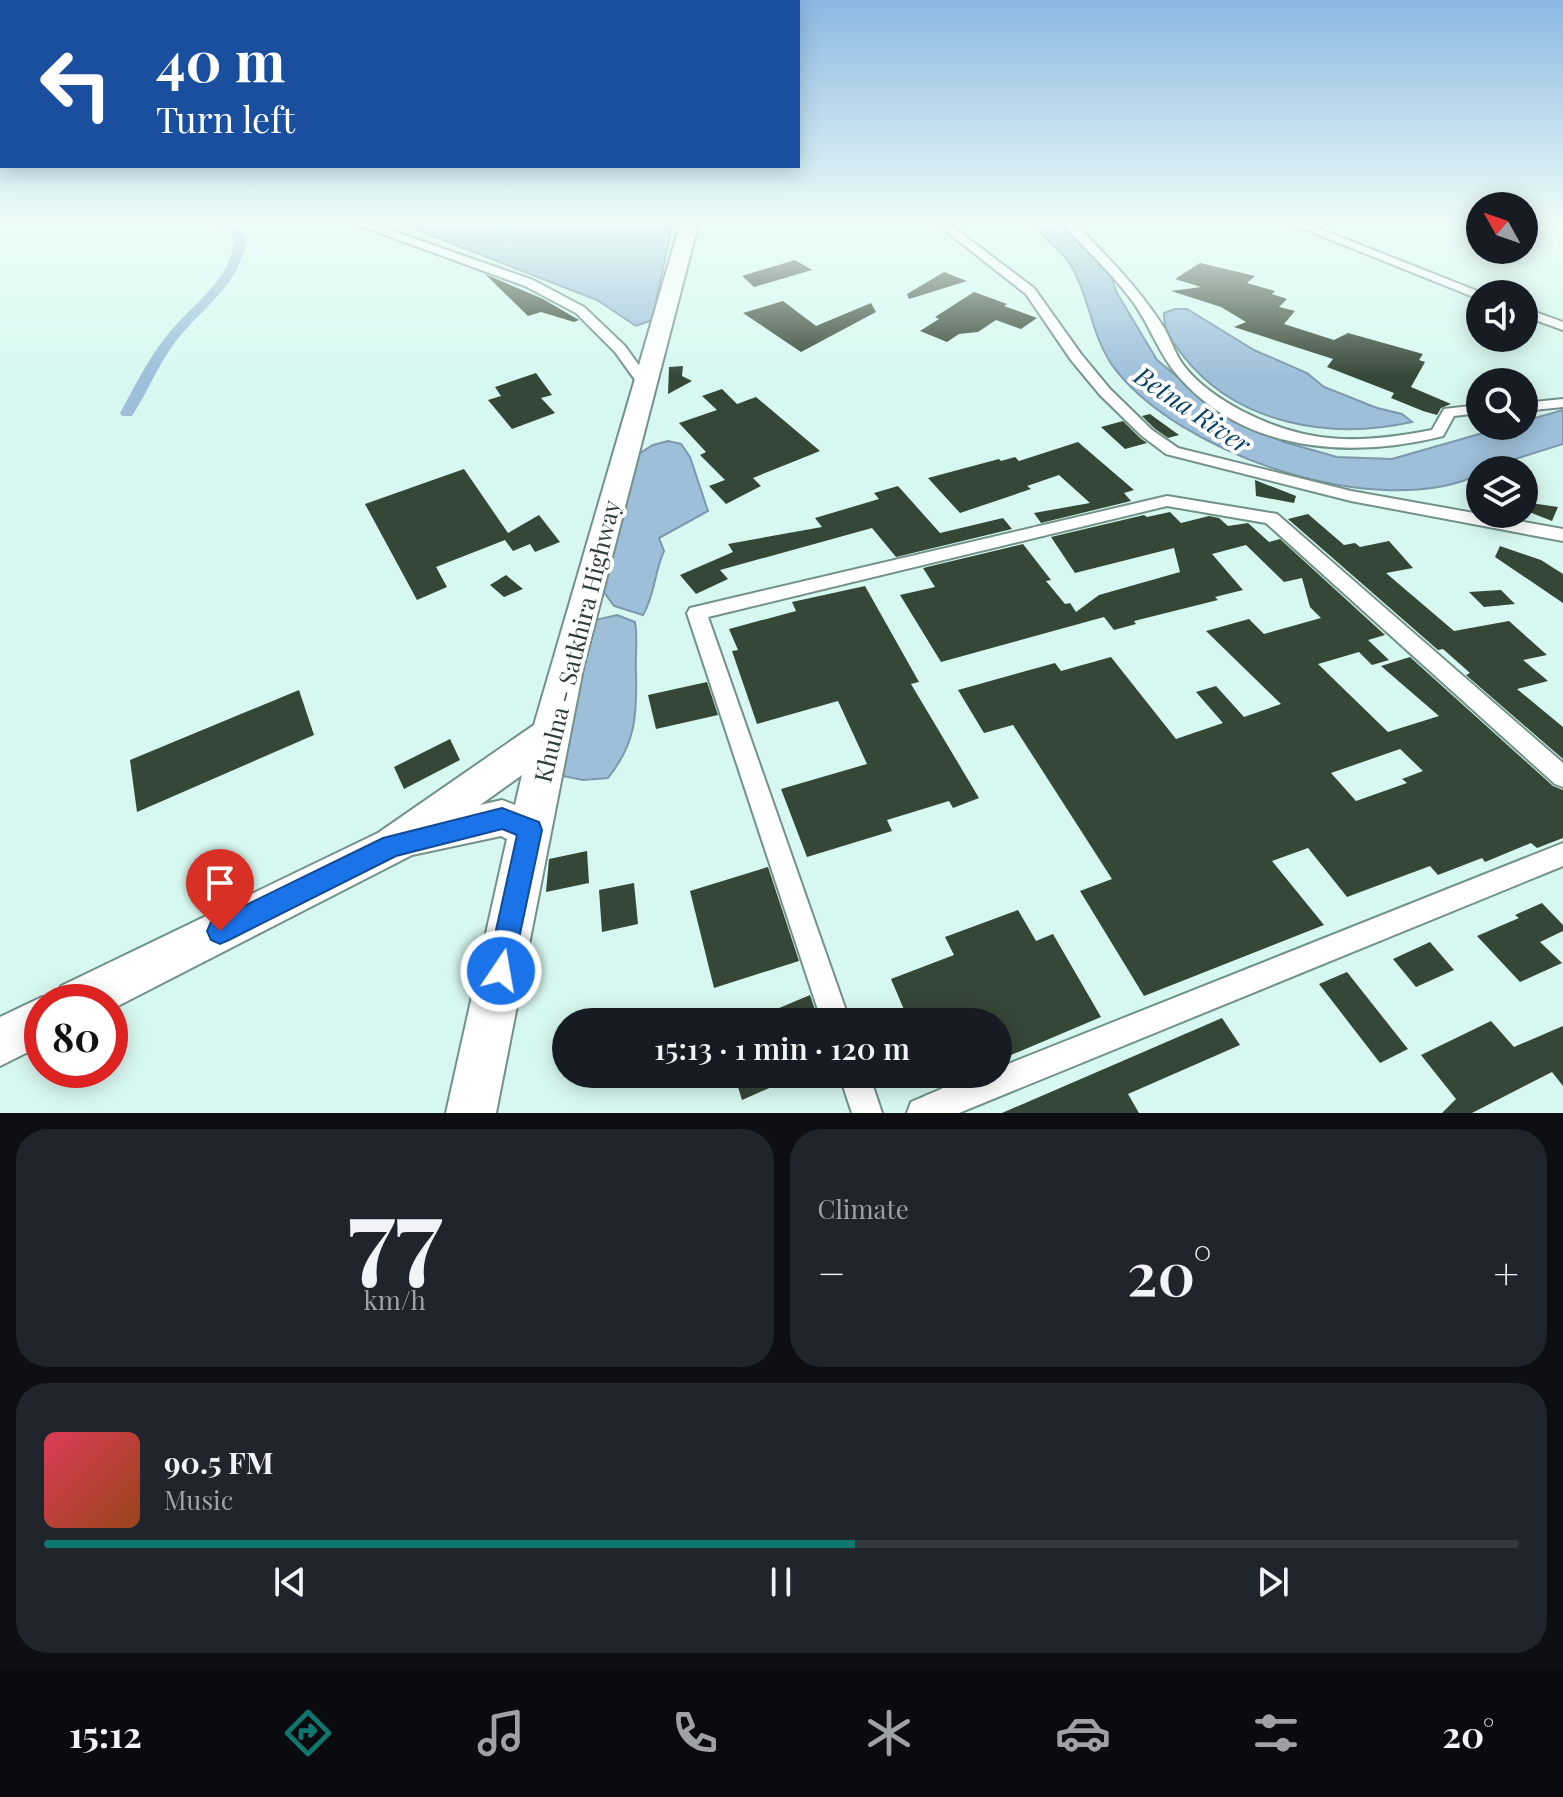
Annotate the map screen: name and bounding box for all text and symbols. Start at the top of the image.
text: 40 m [156,22,285,97]
icon: left [24,32,128,136]
text: Turn left [156,94,295,142]
north arrow [1466,192,1538,264]
map controls [1466,192,1538,528]
button: sound [1466,280,1538,352]
water label: Betna River [1127,357,1259,461]
button: search [1466,368,1538,440]
button: layers [1466,456,1538,528]
street label: Khulna - Satkhira Highway [525,496,627,786]
pin [186,849,254,931]
icon: arrive [198,861,242,905]
position arrow [459,929,543,1013]
speed limit sign: 80 [24,984,128,1088]
text: 15:13 · 1 min · 120 m [654,1028,910,1068]
text: 77 [347,1160,442,1299]
text: Climate [818,1191,909,1226]
text: 20° [1127,1231,1212,1311]
text: − [818,1242,846,1301]
text: + [1493,1242,1519,1301]
text: km/h [364,1282,426,1317]
text: 90.5 FM [164,1442,273,1482]
text: Music [164,1482,233,1517]
icon: previous [268,1560,312,1604]
icon: pause [759,1560,803,1604]
icon: next [1251,1560,1295,1604]
icon: directions [280,1705,336,1761]
icon: music [473,1705,529,1761]
icon: phone [667,1705,723,1761]
icon: climate [861,1705,917,1761]
icon: car [1055,1705,1111,1761]
icon: filters [1248,1705,1304,1761]
text: 15:12 [69,1709,142,1757]
text: 20° [1442,1709,1494,1757]

